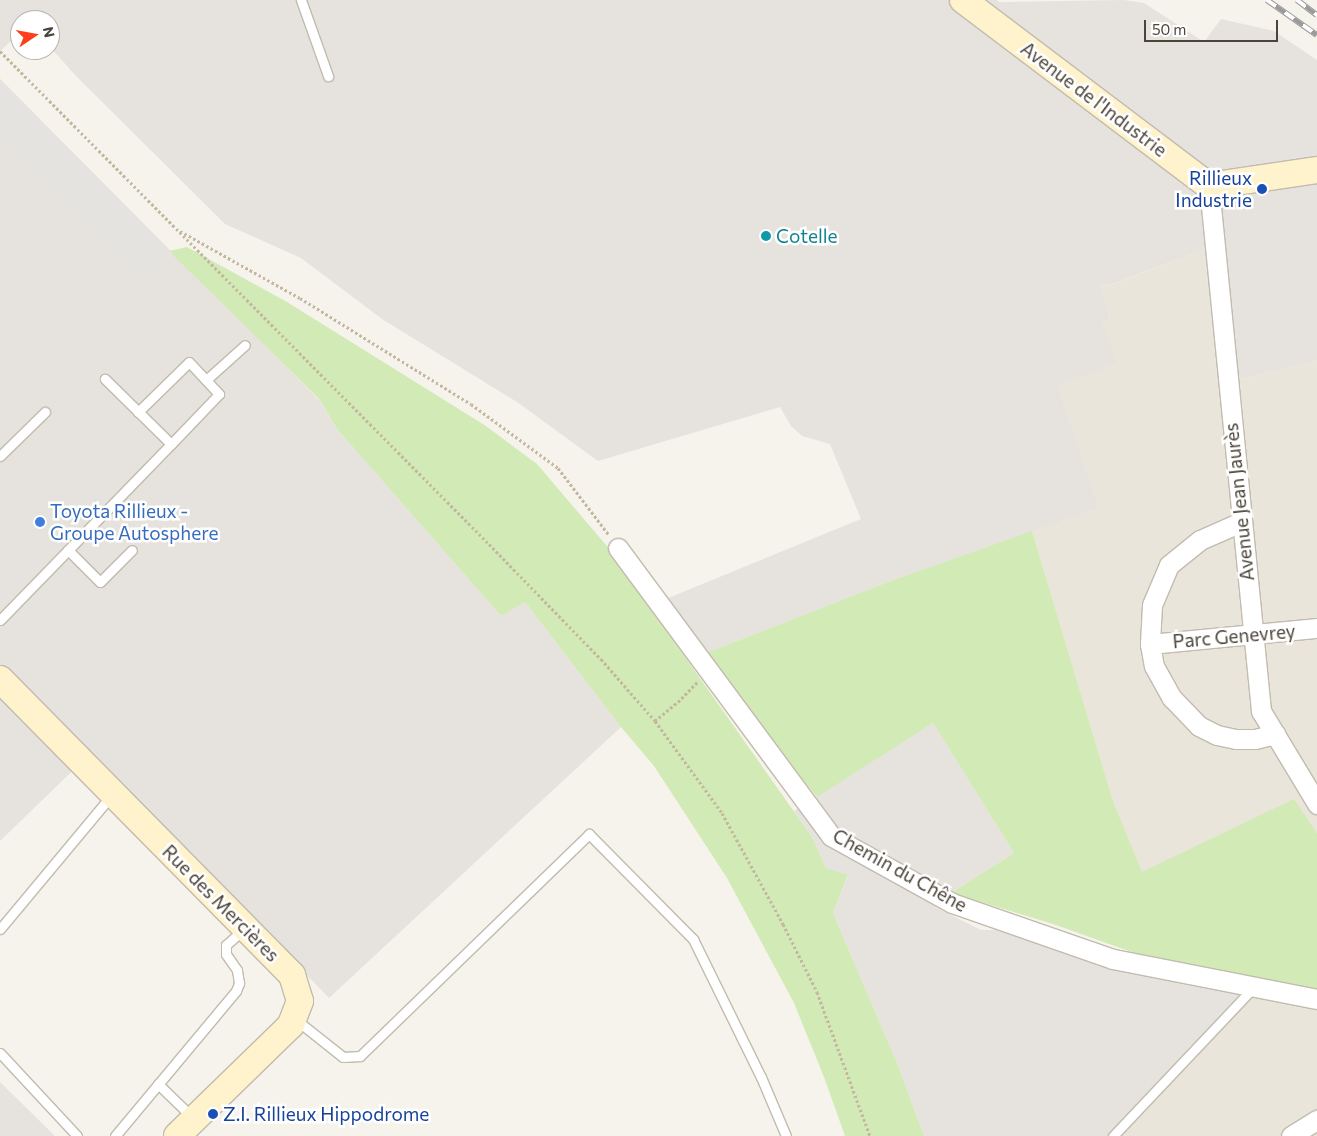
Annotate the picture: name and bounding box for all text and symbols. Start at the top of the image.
north arrow [10,10,60,60]
scale bar [1147,10,1281,42]
text: 50 m [1152,20,1186,38]
text: N [40,25,59,39]
street label: Avenue de l'Industrie [1016,37,1172,161]
place label: Rillieux Industrie [1175,167,1252,211]
marker: Rillieux Industrie [1256,183,1268,195]
place label: Cotelle [776,225,838,247]
marker: Cotelle [760,230,772,242]
street label: Avenue Jean Jaurès [1219,422,1259,582]
place label: Toyota Rillieux - Groupe Autosphere [50,500,218,544]
marker: Toyota Rillieux - Groupe Autosphere [34,516,46,528]
street label: Parc Genevrey [1172,619,1296,653]
street label: Chemin du Chêne [829,824,971,916]
street label: Rue des Mercières [158,840,284,966]
place label: Z.I. Rillieux Hippodrome [223,1103,429,1125]
marker: Z.I. Rillieux Hippodrome [207,1108,219,1120]

